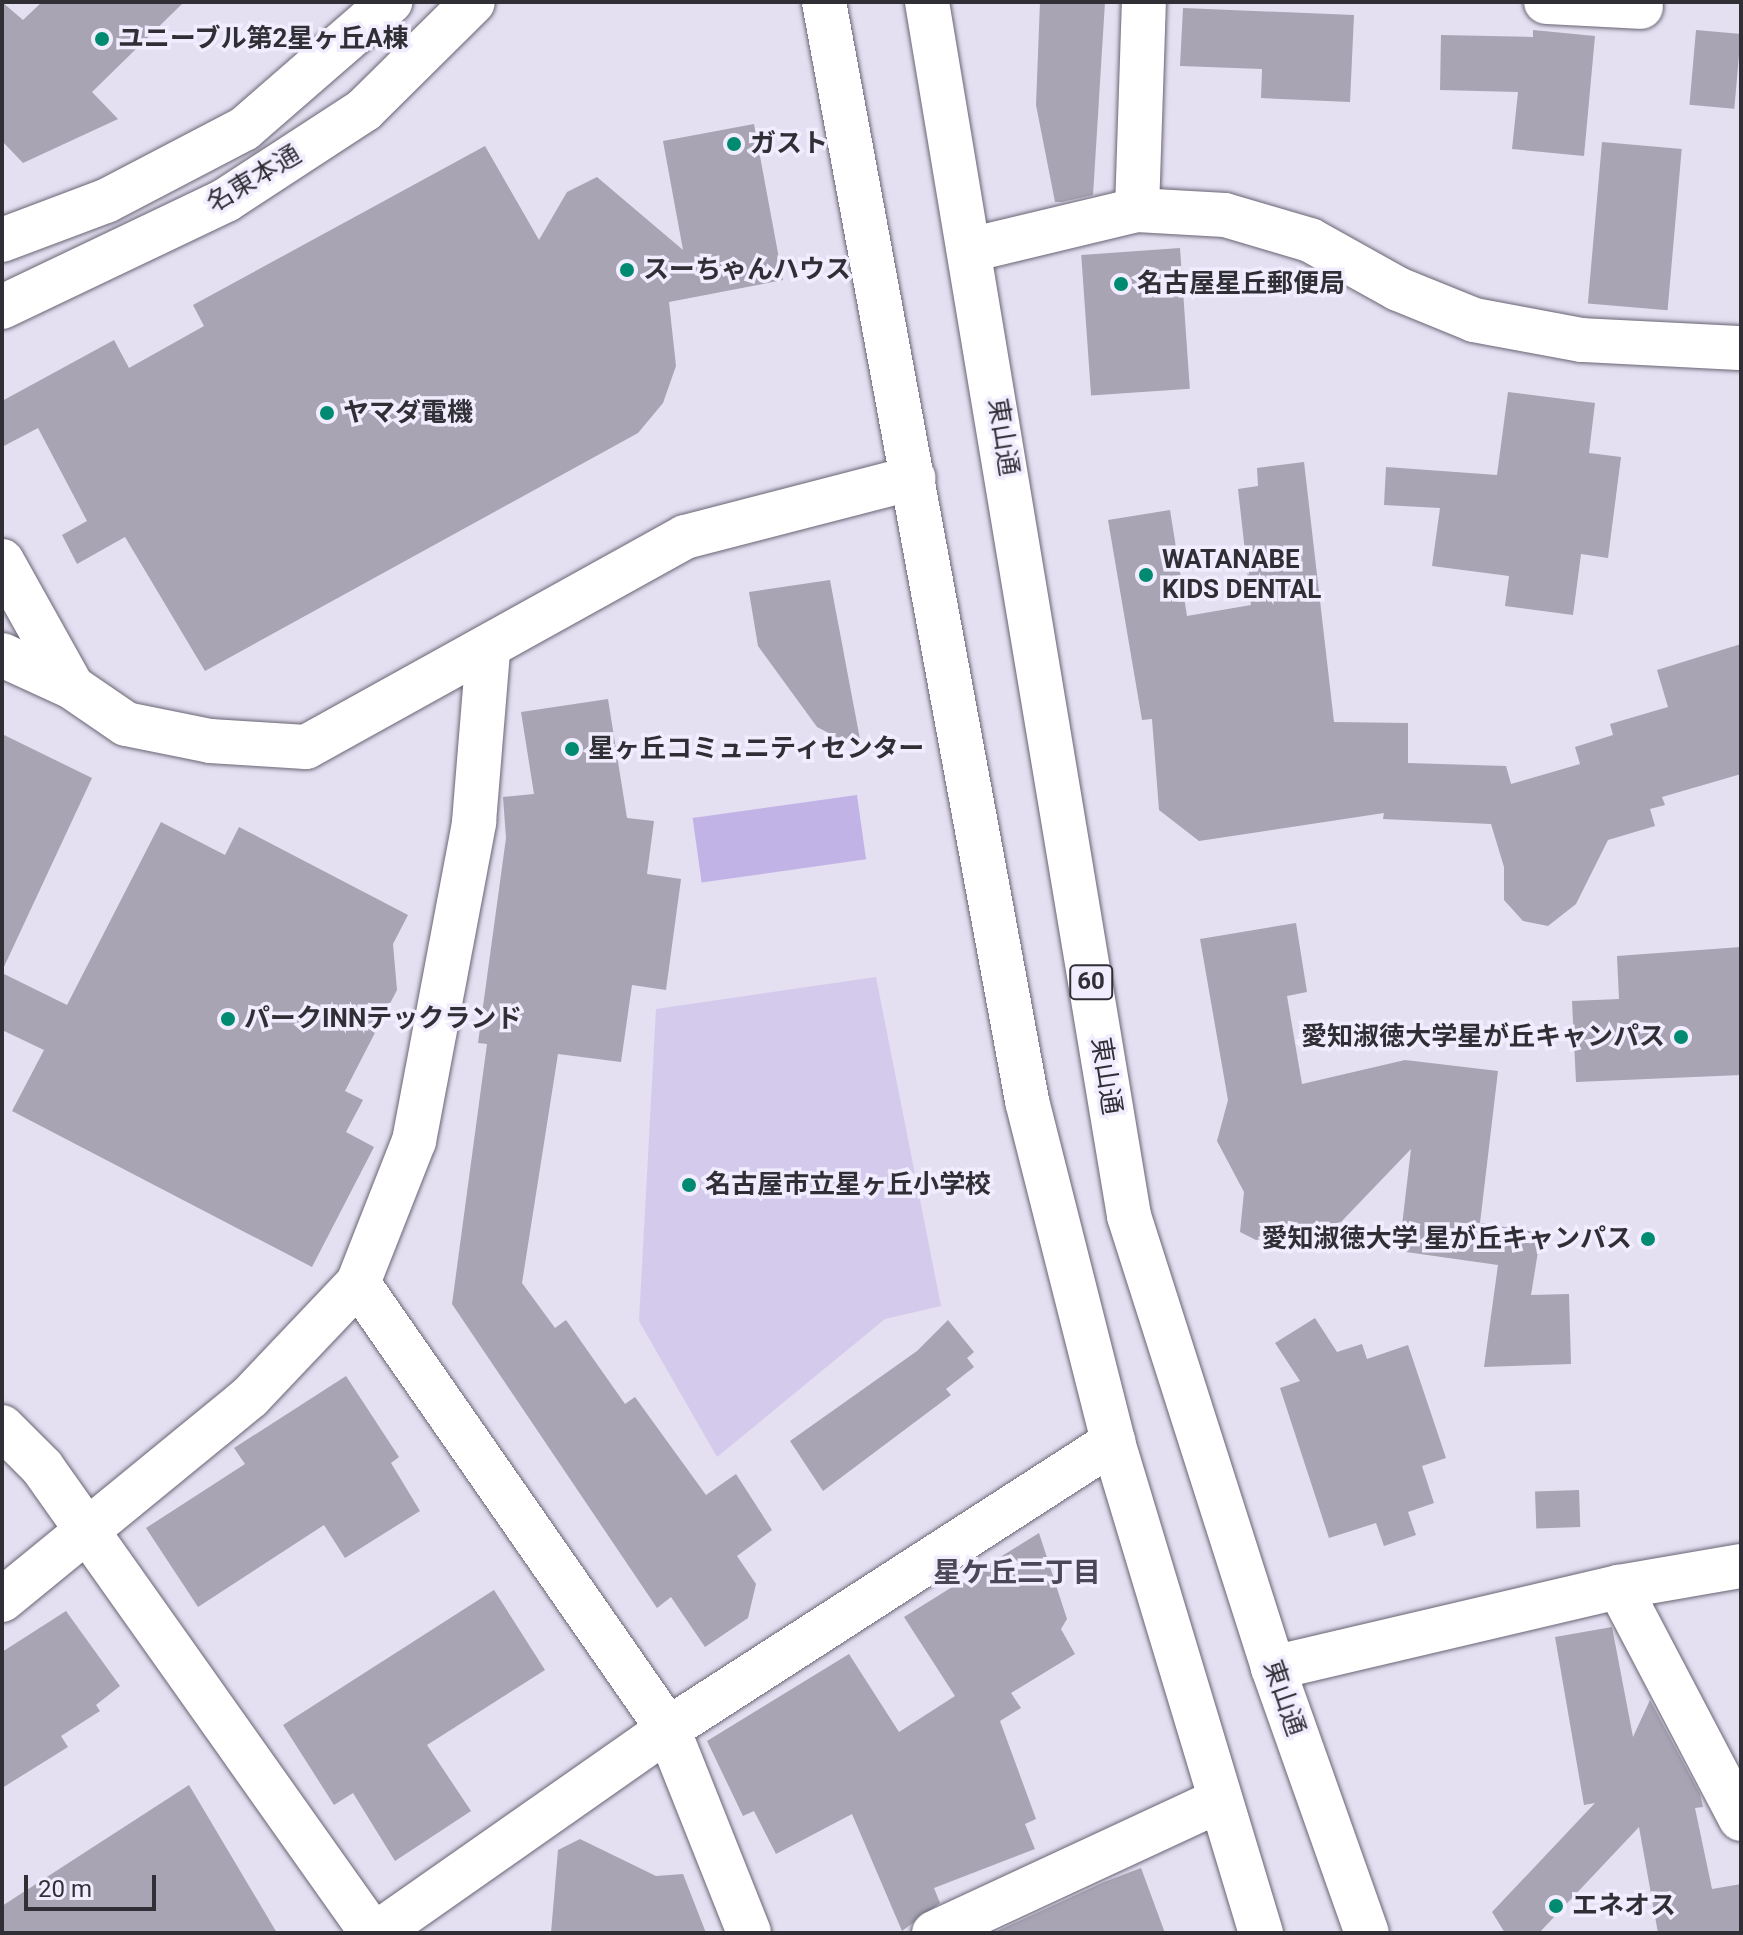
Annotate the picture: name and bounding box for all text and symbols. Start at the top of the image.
place label: ユニーブル第2星ヶ丘A棟 [118,23,410,55]
marker: ユニーブル第2星ヶ丘A棟 [93,30,111,48]
place label: ガスト [750,128,828,160]
marker: ガスト [725,135,743,153]
street label: 名東本通 [201,139,307,219]
place label: スーちゃんハウス [643,254,851,286]
marker: スーちゃんハウス [618,261,636,279]
place label: 名古屋星丘郵便局 [1137,268,1345,300]
marker: 名古屋星丘郵便局 [1112,275,1130,293]
street label: 東山通 [981,396,1025,478]
place label: ヤマダ電機 [343,397,473,429]
marker: ヤマダ電機 [318,404,336,422]
place label: WATANABE KIDS DENTAL [1162,544,1321,606]
marker: WATANABE KIDS DENTAL [1137,566,1155,584]
place label: 星ヶ丘コミュニティセンター [588,733,926,765]
marker: 星ヶ丘コミュニティセンター [563,740,581,758]
road number: 60 [1069,962,1113,1002]
place label: パークINNテックランド [244,1003,522,1035]
marker: パークINNテックランド [219,1010,237,1028]
place label: 愛知淑徳大学星が丘キャンパス [1301,1021,1665,1053]
marker: 愛知淑徳大学星が丘キャンパス [1672,1028,1690,1046]
street label: 東山通 [1084,1035,1128,1117]
place label: 名古屋市立星ヶ丘小学校 [705,1169,991,1201]
marker: 名古屋市立星ヶ丘小学校 [680,1176,698,1194]
place label: 愛知淑徳大学 星が丘キャンパス [1262,1223,1632,1255]
marker: 愛知淑徳大学 星が丘キャンパス [1639,1230,1657,1248]
district label: 星ケ丘二丁目 [933,1556,1101,1590]
street label: 東山通 [1257,1656,1311,1740]
scale bar [28,1859,160,1909]
text: 20 m [38,1875,92,1903]
place label: エネオス [1572,1890,1676,1922]
marker: エネオス [1547,1897,1565,1915]

